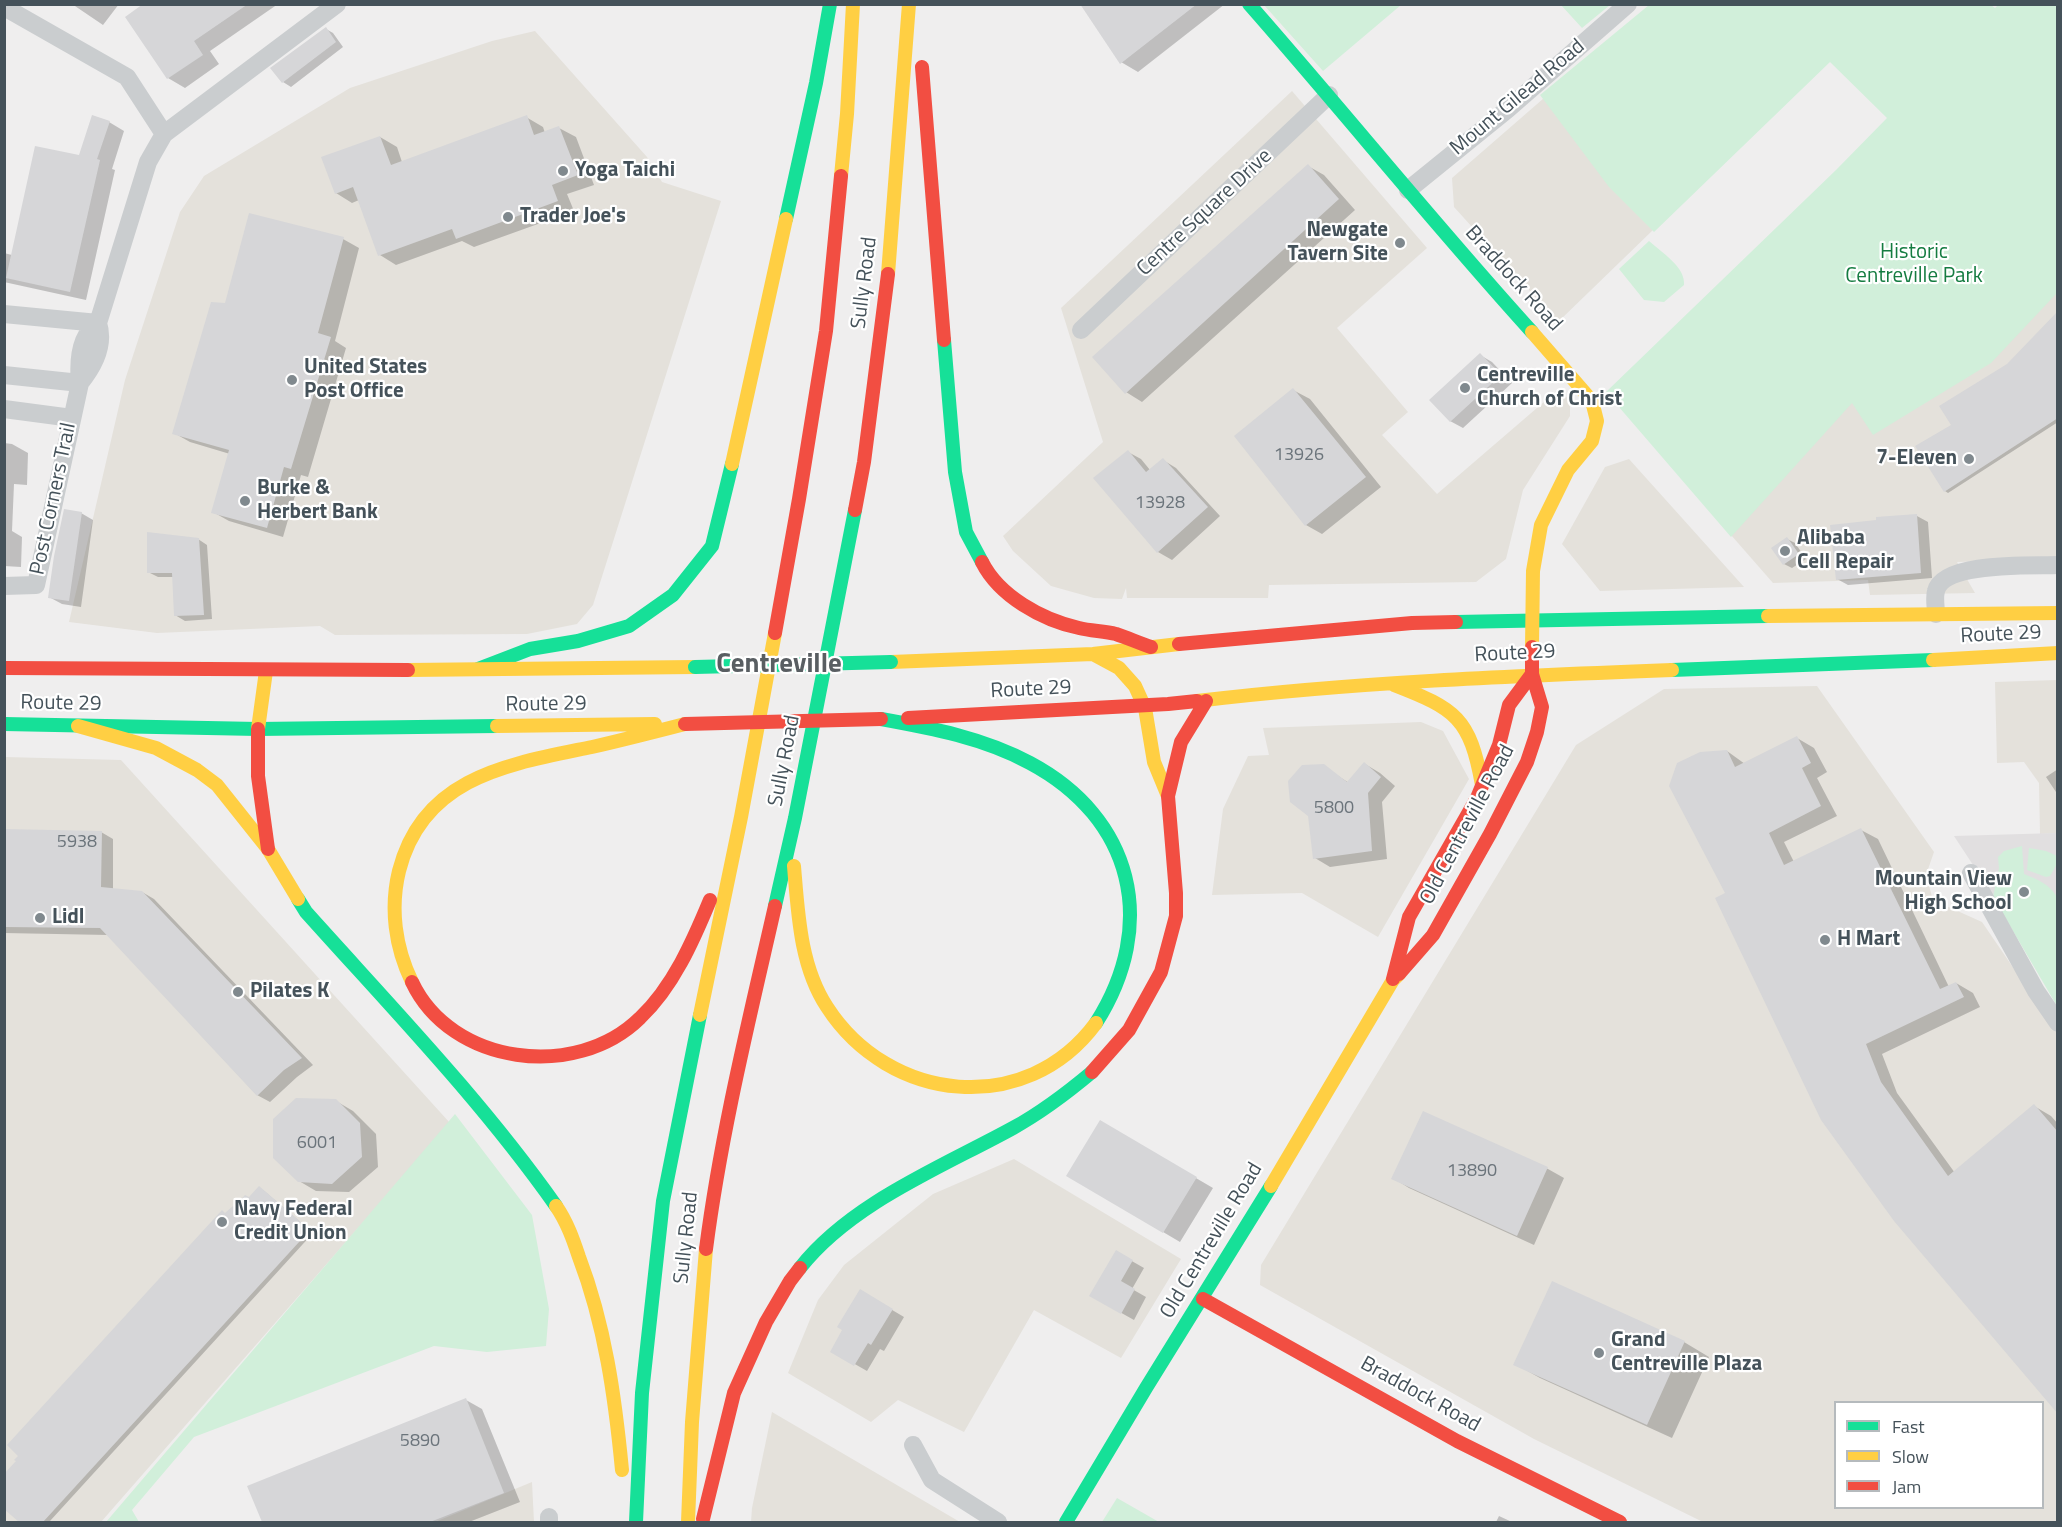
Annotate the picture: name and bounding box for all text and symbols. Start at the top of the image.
street label: Mount Gilead Road [1446,34,1590,162]
street label: Centre Square Drive [1132,144,1278,282]
place label: Yoga Taichi [575,158,675,184]
marker: Yoga Taichi [556,164,570,178]
place label: Trader Joe's [520,204,626,230]
marker: Trader Joe's [501,210,515,224]
place label: Newgate Tavern Site [1288,218,1388,268]
street label: Braddock Road [1459,221,1567,337]
street label: Sully Road [847,236,883,330]
marker: Newgate Tavern Site [1393,236,1407,250]
park label: Historic Centreville Park [1845,240,1983,290]
place label: United States Post Office [304,355,427,405]
place label: Centreville Church of Christ [1477,363,1622,413]
marker: United States Post Office [285,373,299,387]
marker: Centreville Church of Christ [1458,381,1472,395]
street label: Post Corners Trail [26,421,82,577]
house number: 13926 [1274,445,1324,467]
place label: 7-Eleven [1876,446,1957,472]
marker: 7-Eleven [1962,452,1976,466]
place label: Burke & Herbert Bank [257,476,378,526]
house number: 13928 [1135,493,1185,515]
marker: Burke & Herbert Bank [238,494,252,508]
place label: Alibaba Cell Repair [1797,526,1894,576]
marker: Alibaba Cell Repair [1778,544,1792,558]
street label: Route 29 [1960,620,2042,650]
street label: Route 29 [1474,639,1556,669]
district label: Centreville [716,649,842,681]
street label: Route 29 [990,675,1072,705]
street label: Route 29 [20,691,102,717]
street label: Route 29 [505,692,587,718]
street label: Sully Road [764,713,806,809]
street label: Old Centreville Road [1415,741,1521,909]
house number: 5800 [1314,798,1354,820]
house number: 5938 [57,832,97,854]
place label: Mountain View High School [1875,867,2012,917]
marker: Mountain View High School [2017,885,2031,899]
place label: Lidl [52,905,85,931]
marker: Lidl [33,911,47,925]
place label: H Mart [1837,927,1900,953]
marker: H Mart [1818,933,1832,947]
place label: Pilates K [250,979,330,1005]
marker: Pilates K [231,985,245,999]
house number: 6001 [297,1133,337,1155]
street label: Old Centreville Road [1156,1158,1268,1324]
house number: 13890 [1447,1161,1497,1183]
street label: Sully Road [670,1191,704,1285]
place label: Navy Federal Credit Union [234,1197,353,1247]
marker: Navy Federal Credit Union [215,1215,229,1229]
place label: Grand Centreville Plaza [1611,1328,1762,1378]
marker: Grand Centreville Plaza [1592,1346,1606,1360]
street label: Braddock Road [1356,1352,1484,1438]
legend [1834,1401,2044,1509]
text: Fast [1892,1413,1925,1440]
house number: 5890 [400,1431,440,1453]
text: Slow [1892,1443,1929,1470]
text: Jam [1892,1473,1921,1500]

